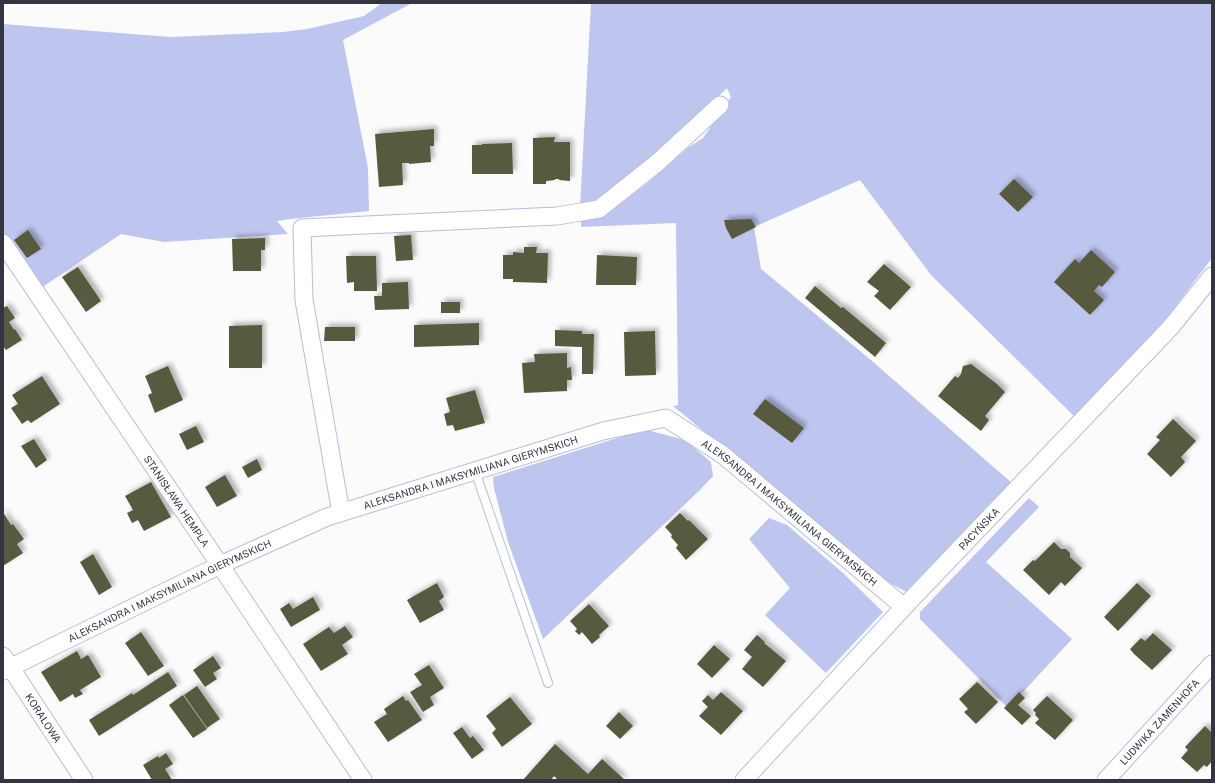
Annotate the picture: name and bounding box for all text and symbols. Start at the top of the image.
street label: ALEKSANDRA I MAKSYMILIANA GIERYMSKICH [362,433,579,511]
street label: ALEKSANDRA I MAKSYMILIANA GIERYMSKICH [699,437,880,588]
street label: STANISŁAWA HEMPLA [142,453,212,549]
street label: PACYŃSKA [956,505,1002,552]
street label: ALEKSANDRA I MAKSYMILIANA GIERYMSKICH [66,537,273,644]
street label: LUDWIKA ZAMENHOFA [1117,676,1201,767]
street label: KORALOWA [23,691,64,745]

